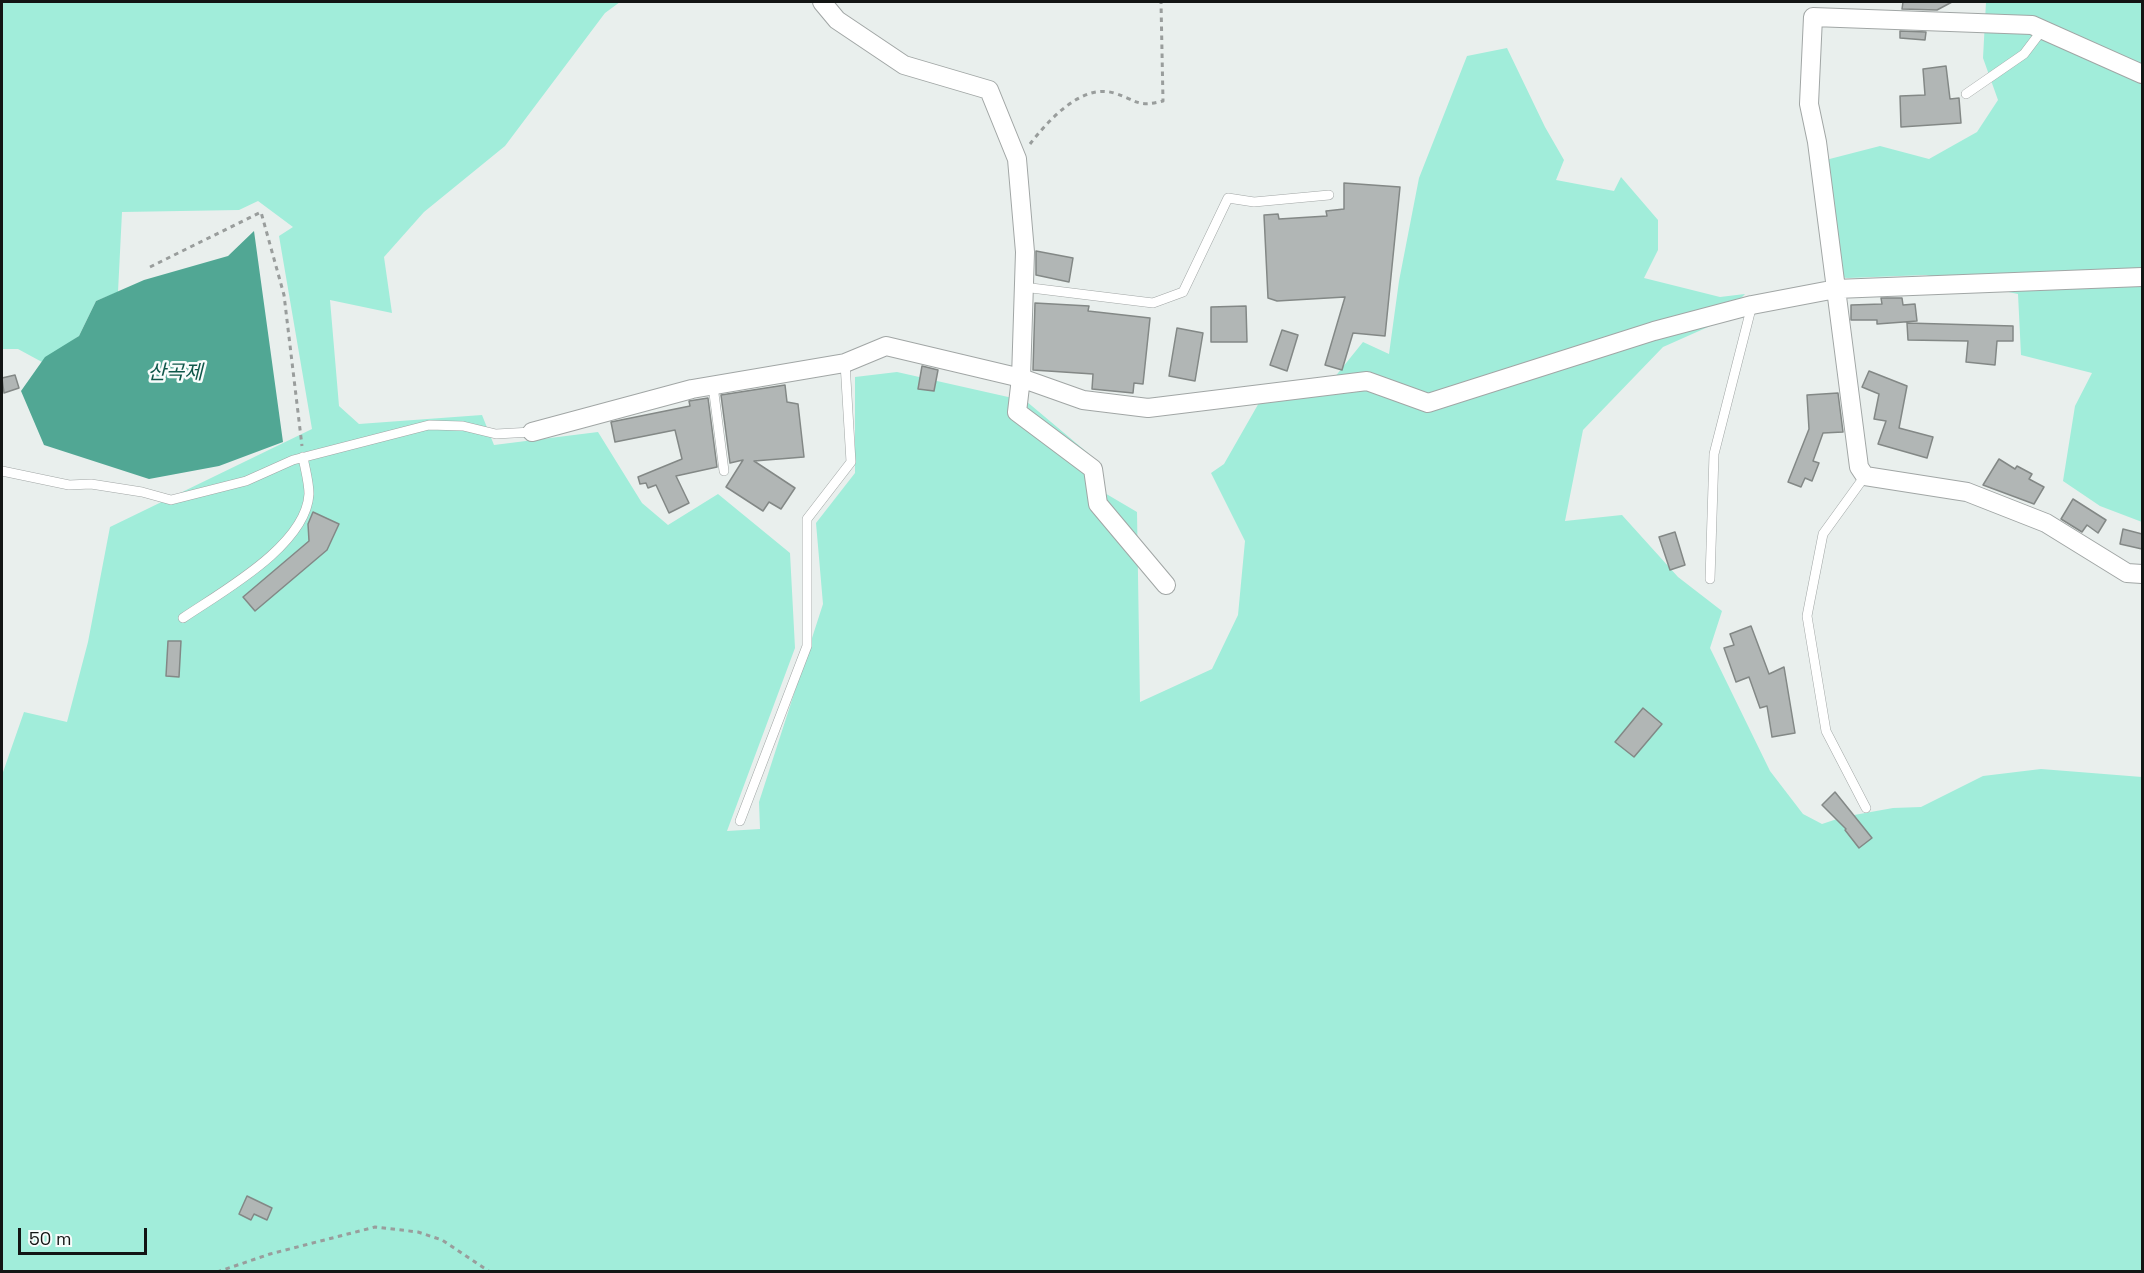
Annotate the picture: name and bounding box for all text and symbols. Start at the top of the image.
water label: 산곡제 [147,362,203,386]
scale bar [21,1216,150,1254]
text: 50 m [29,1227,71,1250]

